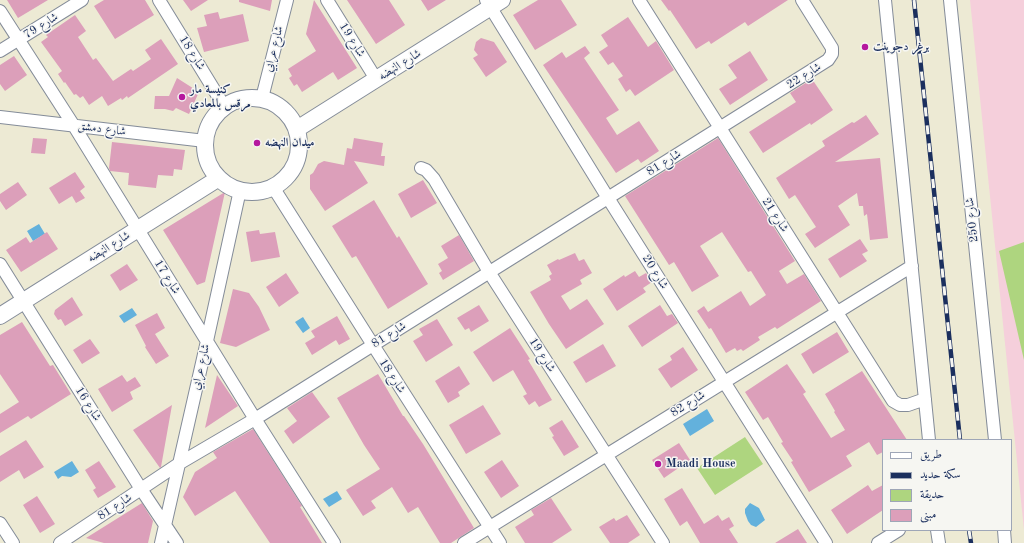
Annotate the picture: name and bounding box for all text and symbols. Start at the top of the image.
street label: شارع 79 [21,10,61,42]
street label: شارع 19 [336,20,368,60]
street label: شارع عرابي [261,24,287,74]
street label: شارع 18 [176,33,208,73]
place label: برغر دجوينت [873,40,929,54]
marker: برغر دجوينت [860,42,870,52]
street label: شارع النهضه [376,46,424,84]
street label: شارع 22 [784,60,824,92]
place label: كنيسة مار مرقس بالمعادي [190,83,251,111]
marker: كنيسة مار مرقس بالمعادي [177,92,187,102]
street label: شارع دمشق [77,119,127,139]
place label: ميدان النهضه [265,136,314,150]
marker: ميدان النهضه [252,138,262,148]
street label: شارع 81 [644,147,684,179]
street label: شارع 21 [759,195,791,235]
street label: شارع 250 [962,197,982,243]
street label: شارع النهضه [85,228,133,266]
street label: شارع 20 [639,252,671,292]
street label: شارع 17 [151,257,183,297]
street label: شارع 81 [369,319,409,351]
street label: شارع 19 [526,335,558,375]
street label: شارع عرابي [189,342,213,392]
street label: شارع 18 [376,356,408,396]
street label: شارع 16 [72,384,104,424]
street label: شارع 82 [668,388,708,420]
legend [882,439,1012,531]
text: طريق [920,449,942,461]
place label: Maadi House [666,457,736,471]
marker: Maadi House [653,459,663,469]
text: سكة حديد [920,469,961,481]
text: حديقة [920,489,944,501]
street label: شارع 81 [95,491,135,523]
text: مبنى [920,509,936,521]

